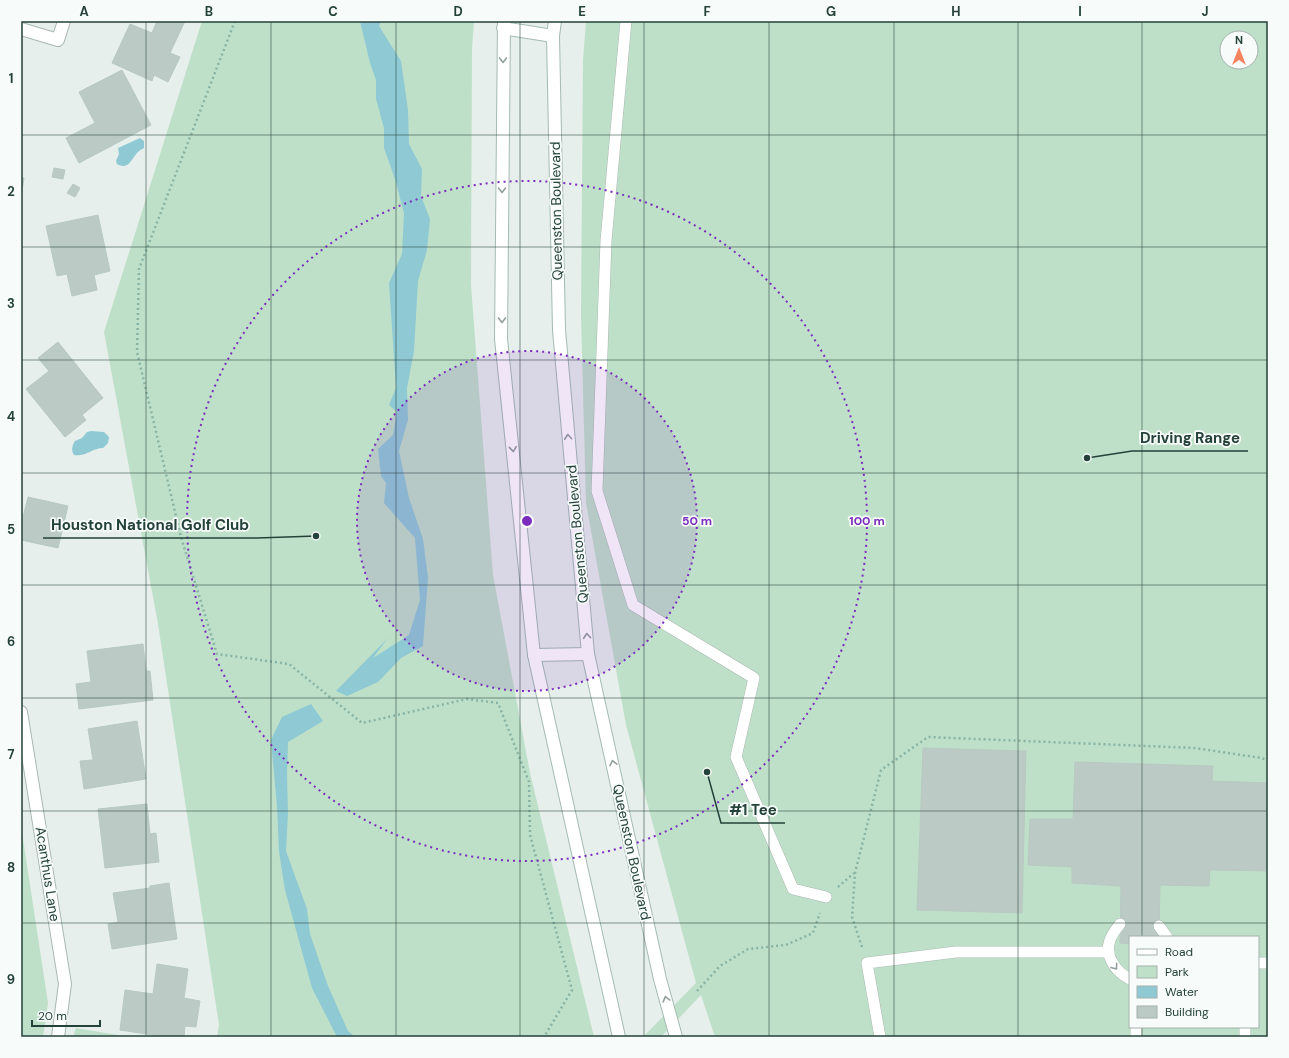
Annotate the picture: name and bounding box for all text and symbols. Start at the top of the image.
text: A [79,3,89,20]
text: B [205,3,213,20]
text: C [328,3,338,20]
text: D [453,3,463,20]
text: E [578,3,586,20]
text: F [703,3,711,20]
text: G [826,3,836,20]
text: H [951,3,961,20]
text: I [1078,3,1082,20]
text: J [1201,3,1209,20]
north arrow [1219,30,1259,70]
text: N [1235,33,1243,47]
one-way arrow [499,57,507,63]
text: 1 [9,70,13,87]
street label: Queenston Boulevard [546,141,566,281]
text: 2 [7,183,15,200]
one-way arrow [498,187,506,193]
text: 3 [7,295,15,312]
one-way arrow [497,317,506,323]
text: 4 [7,408,15,425]
callout: Driving Range [1132,424,1248,451]
text: Driving Range [1140,428,1240,448]
one-way arrow [564,434,573,440]
one-way arrow [508,446,517,452]
street label: Queenston Boulevard [562,464,592,604]
callout: Houston National Golf Club [43,511,257,538]
text: 50 m [682,513,712,529]
text: 100 m [849,513,885,529]
centre of rings [520,514,534,528]
text: Houston National Golf Club [51,515,249,535]
text: 5 [7,521,15,538]
text: 6 [7,633,15,650]
one-way arrow [583,633,592,639]
text: 7 [8,746,15,763]
one-way arrow [609,760,617,766]
street label: Queenston Boulevard [609,782,655,922]
callout: #1 Tee [721,796,785,823]
text: #1 Tee [729,800,777,820]
street label: Acanthus Lane [32,825,64,923]
text: 8 [7,859,15,876]
legend [1129,936,1259,1028]
text: Road [1165,944,1193,960]
one-way arrow [1110,962,1117,969]
text: Park [1165,964,1189,980]
text: 9 [7,971,15,988]
text: Water [1165,984,1199,1000]
one-way arrow [662,996,671,1003]
scale bar [32,1002,100,1028]
text: Building [1165,1004,1209,1020]
text: 20 m [38,1008,67,1024]

